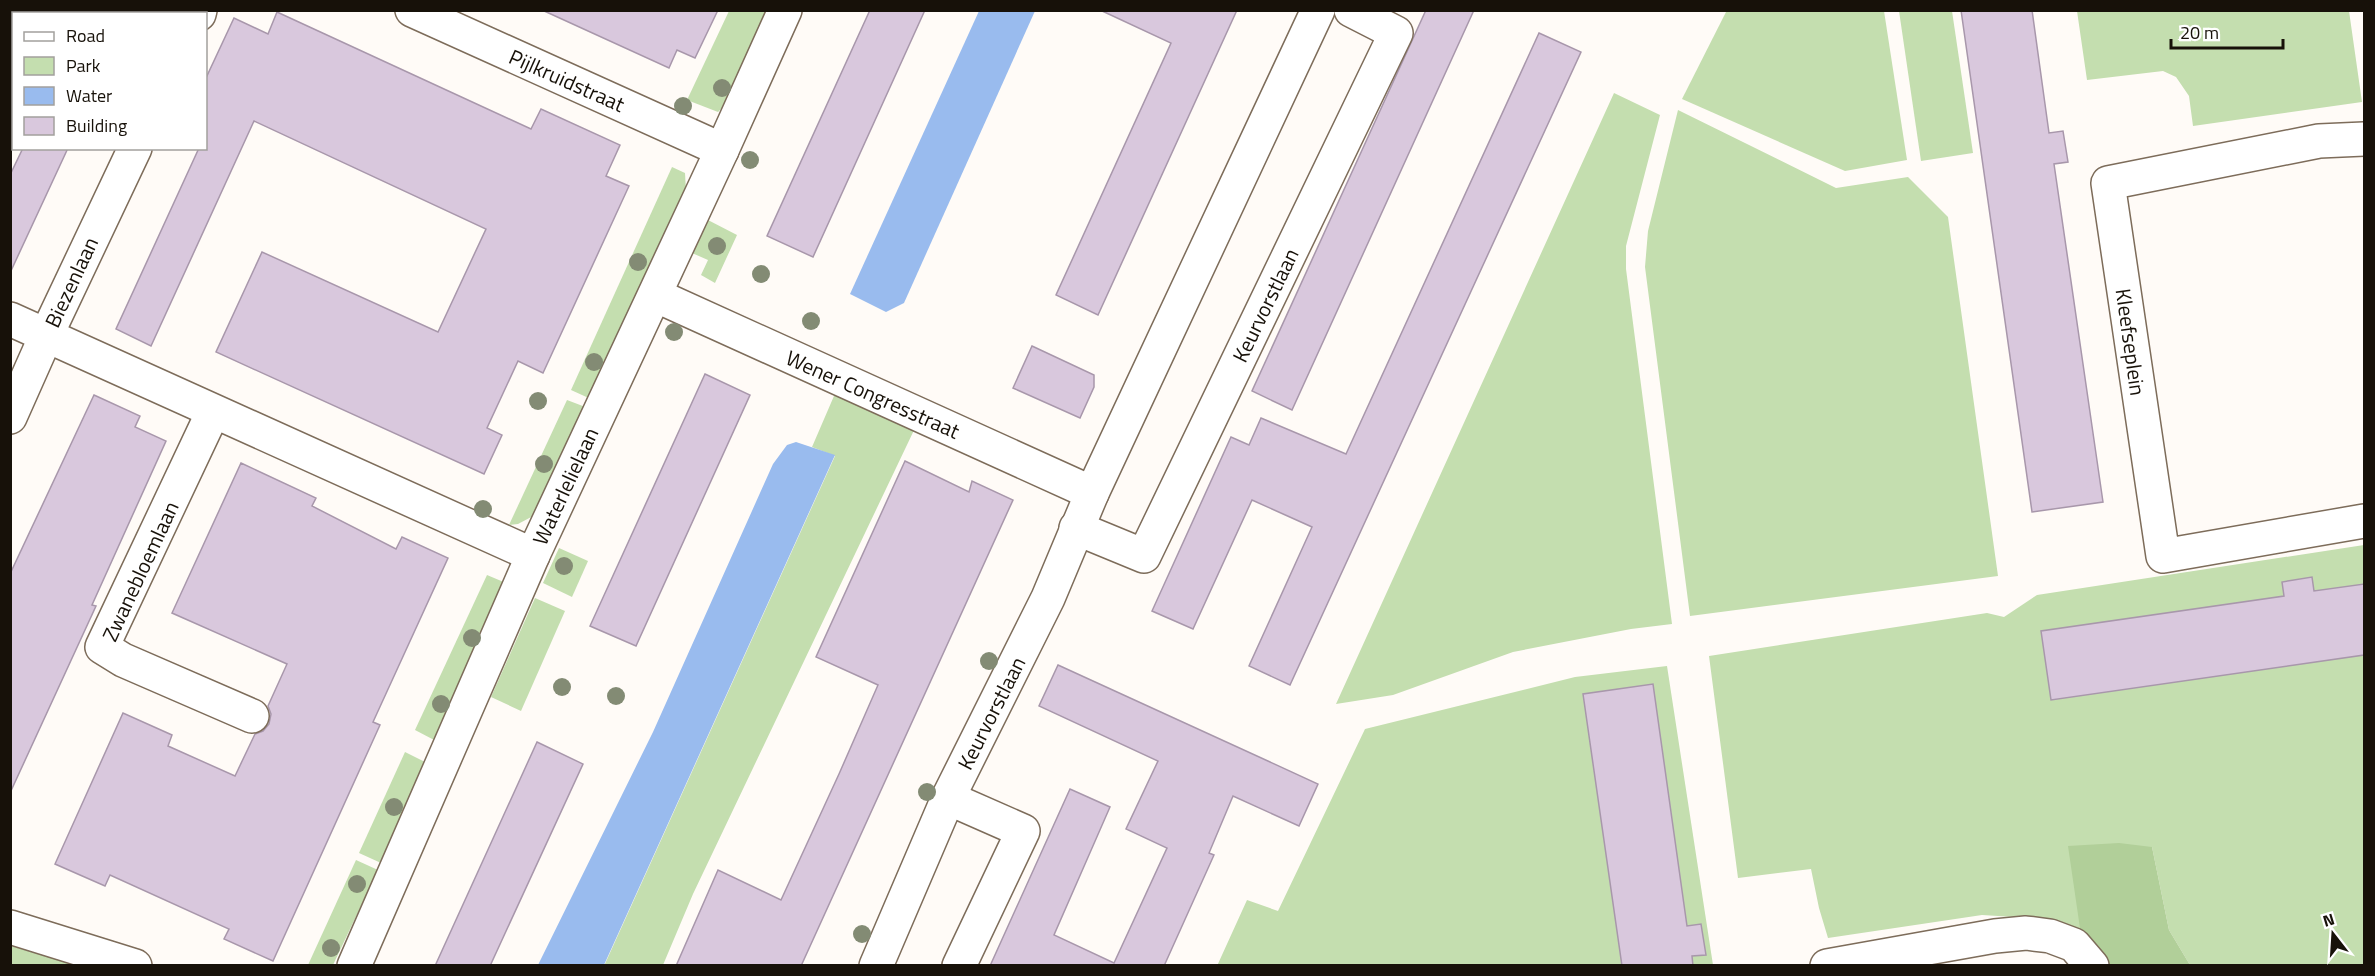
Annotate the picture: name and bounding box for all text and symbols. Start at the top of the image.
legend [12,12,207,150]
scale bar [2171,12,2284,50]
text: 20 m [2180,19,2219,46]
text: Road [66,22,105,49]
street label: Pijlkruidstraat [504,40,630,120]
text: Park [66,52,101,79]
text: Water [66,82,112,109]
text: Building [66,112,127,139]
street label: Biezenlaan [36,231,106,333]
street label: Keurvorstlaan [1224,243,1306,367]
street label: Kleefseplein [2108,286,2154,398]
street label: Wener Congresstraat [781,341,966,447]
street label: Waterlelielaan [524,422,606,550]
street label: Zwanebloemlaan [93,496,187,646]
street label: Keurvorstlaan [949,651,1033,775]
north arrow [2303,904,2363,964]
text: N [2320,907,2337,933]

